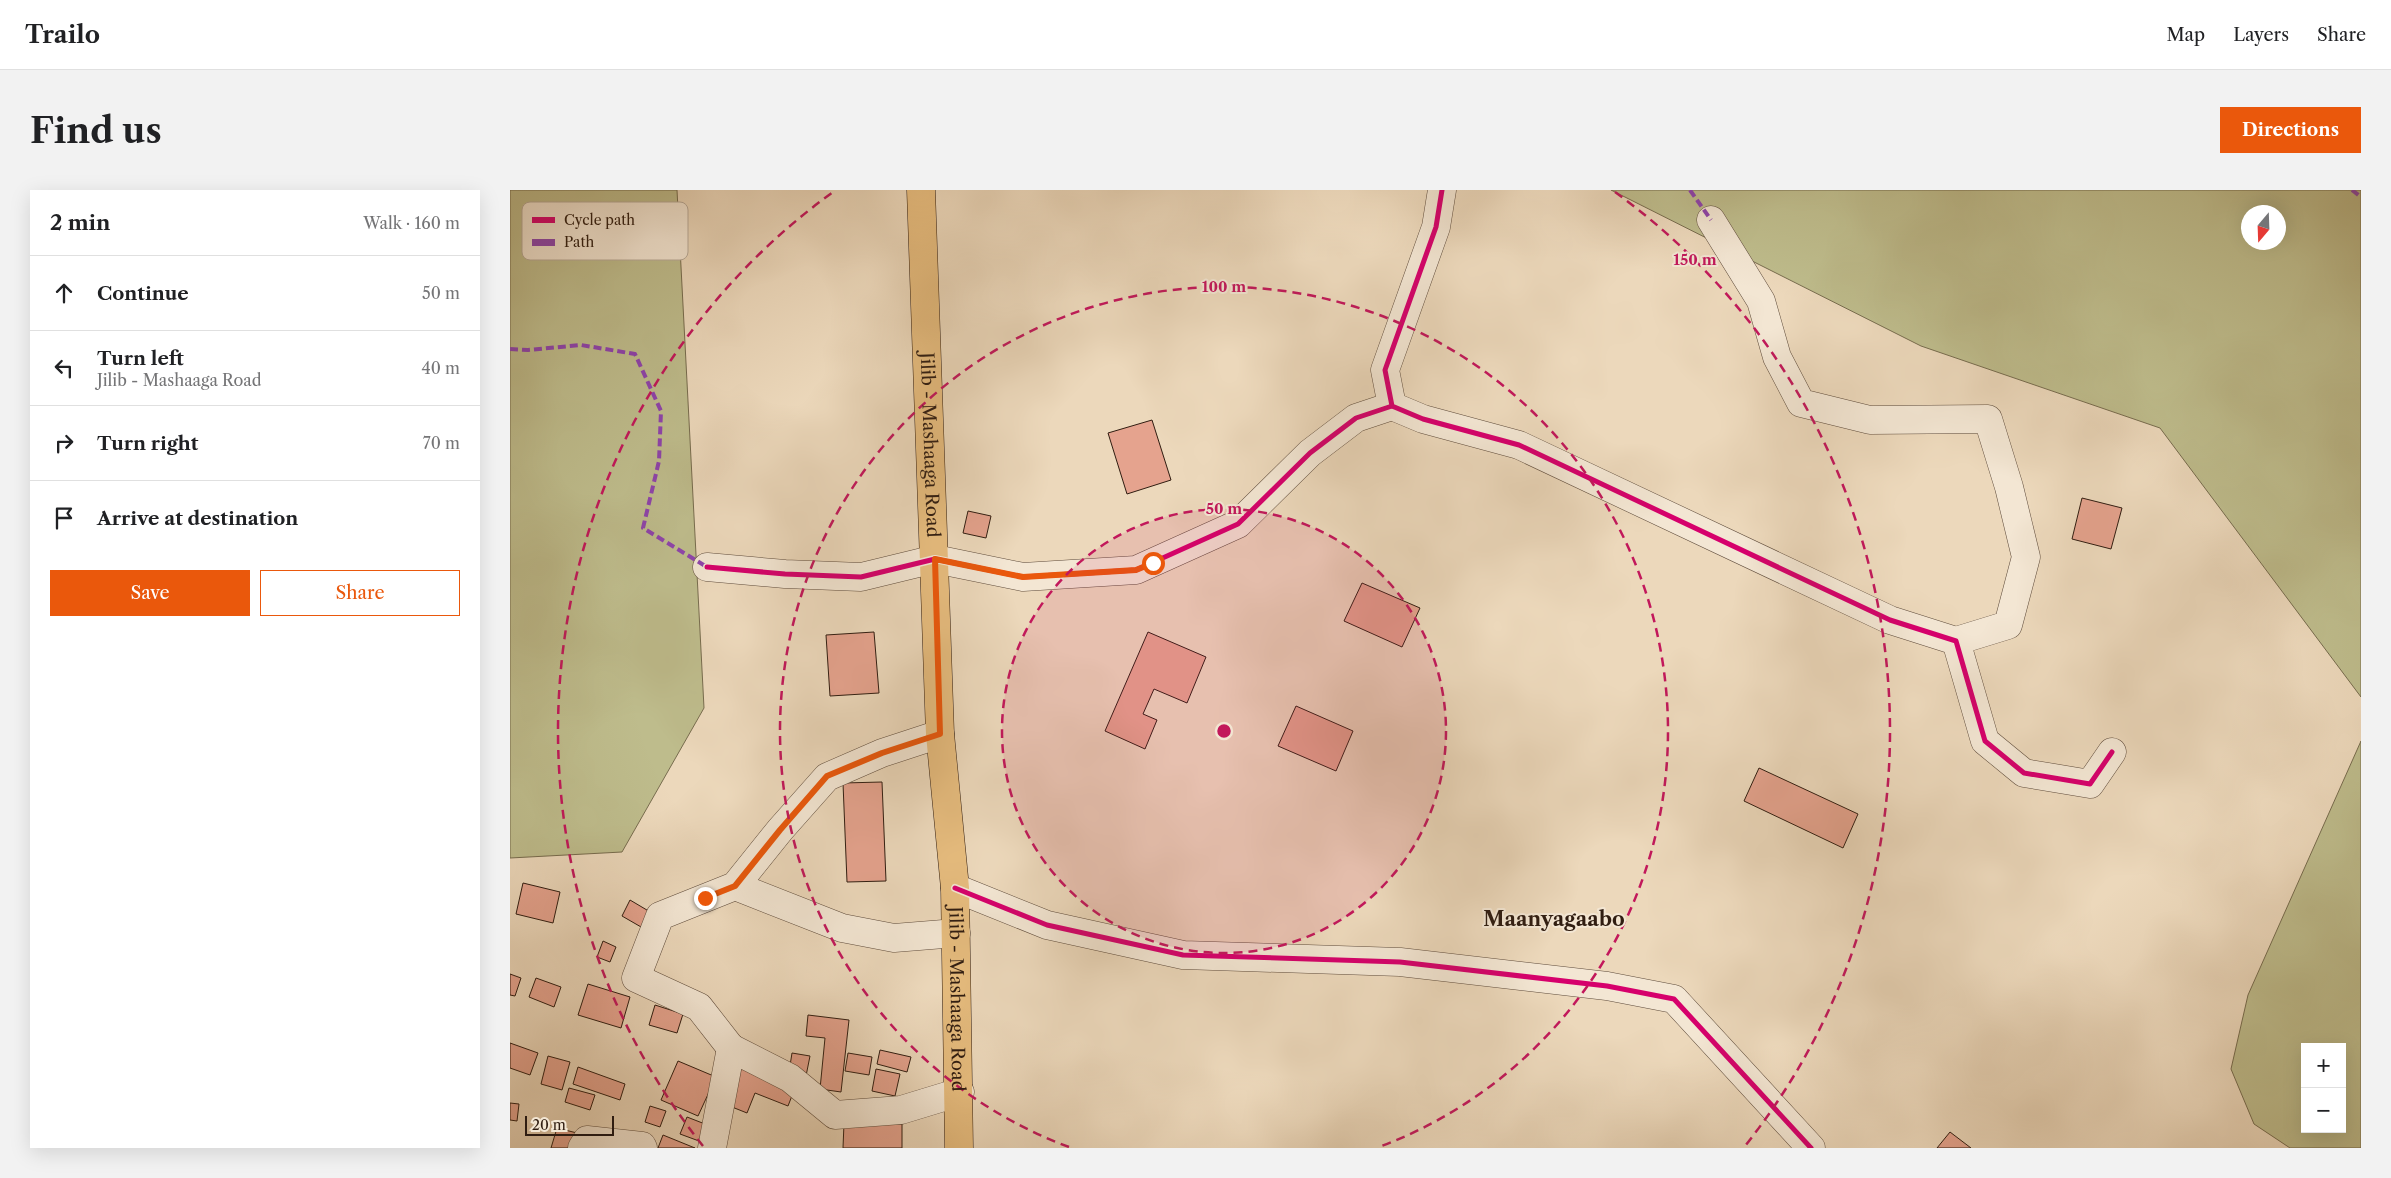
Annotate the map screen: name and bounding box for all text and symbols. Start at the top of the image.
text: Trailo [25,20,100,49]
text: Map [2167,24,2205,46]
text: Layers [2233,24,2289,46]
text: Share [2317,24,2366,46]
button: Directions [2220,107,2361,153]
text: Find us [30,109,162,152]
legend [522,202,688,260]
north arrow [2241,205,2286,250]
text: 2 min [50,210,110,235]
text: Cycle path [564,211,635,229]
text: Walk · 160 m [363,213,460,233]
text: Path [564,233,594,251]
text: 150 m [1673,250,1717,269]
text: 100 m [1202,277,1246,296]
icon: ahead [50,279,78,307]
text: Continue [97,282,189,305]
text: 50 m [422,283,460,303]
text: Turn left [97,347,184,370]
street label: Jilib - Mashaaga Road [916,349,944,538]
icon: left [50,354,78,382]
text: 40 m [421,358,460,378]
text: Jilib - Mashaaga Road [97,370,262,390]
icon: right [50,429,78,457]
text: Turn right [97,432,198,455]
text: 70 m [423,433,460,453]
text: 50 m [1206,499,1242,518]
icon: arrive [50,504,78,532]
text: Arrive at destination [97,507,298,530]
route start [1142,552,1165,575]
button: Save [50,570,250,616]
button: Share [260,570,460,616]
centre of rings [1215,722,1233,740]
route end [694,887,717,910]
street label: Jilib - Mashaaga Road [944,903,969,1092]
district label: Maanyagaabo [1483,907,1625,931]
map controls [2301,1043,2346,1133]
button: + [2301,1043,2346,1088]
button: − [2301,1088,2346,1133]
scale bar [525,1113,614,1136]
text: 20 m [532,1116,566,1134]

